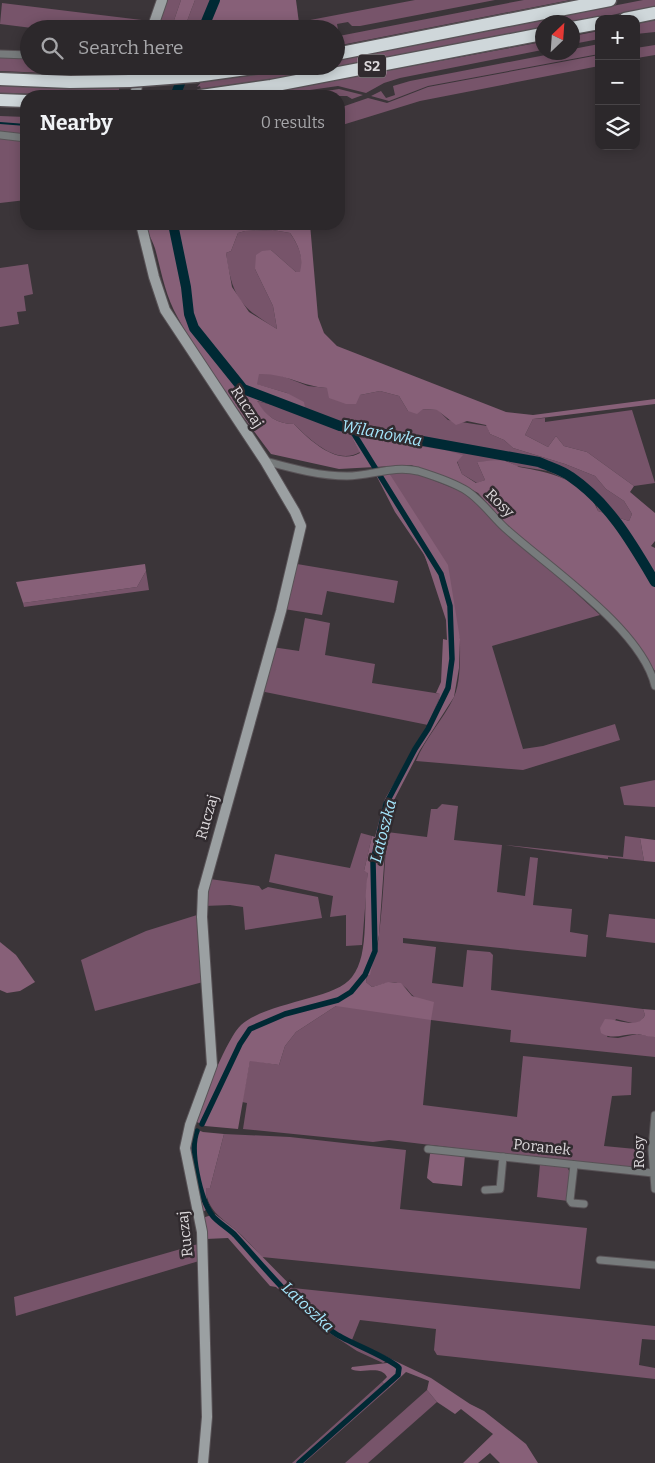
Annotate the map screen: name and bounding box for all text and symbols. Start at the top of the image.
north arrow [535,15,580,60]
map controls [595,15,640,150]
button: + [595,15,640,60]
search box [20,20,345,75]
icon: search [38,34,66,62]
text: Search here [78,36,183,59]
road number: S2 [358,54,386,78]
button: − [595,60,640,105]
button: layers [595,105,640,150]
text: Nearby [40,110,113,136]
text: 0 results [261,113,325,132]
street label: Ruczaj [227,383,267,431]
water label: Wilanówka [340,416,424,450]
street label: Rosy [482,485,518,521]
street label: Ruczaj [192,792,222,842]
water label: Latoszka [366,797,400,865]
street label: Poranek [512,1135,572,1159]
street label: Rosy [630,1135,648,1168]
street label: Ruczaj [174,1210,196,1258]
water label: Latoszka [278,1278,338,1336]

